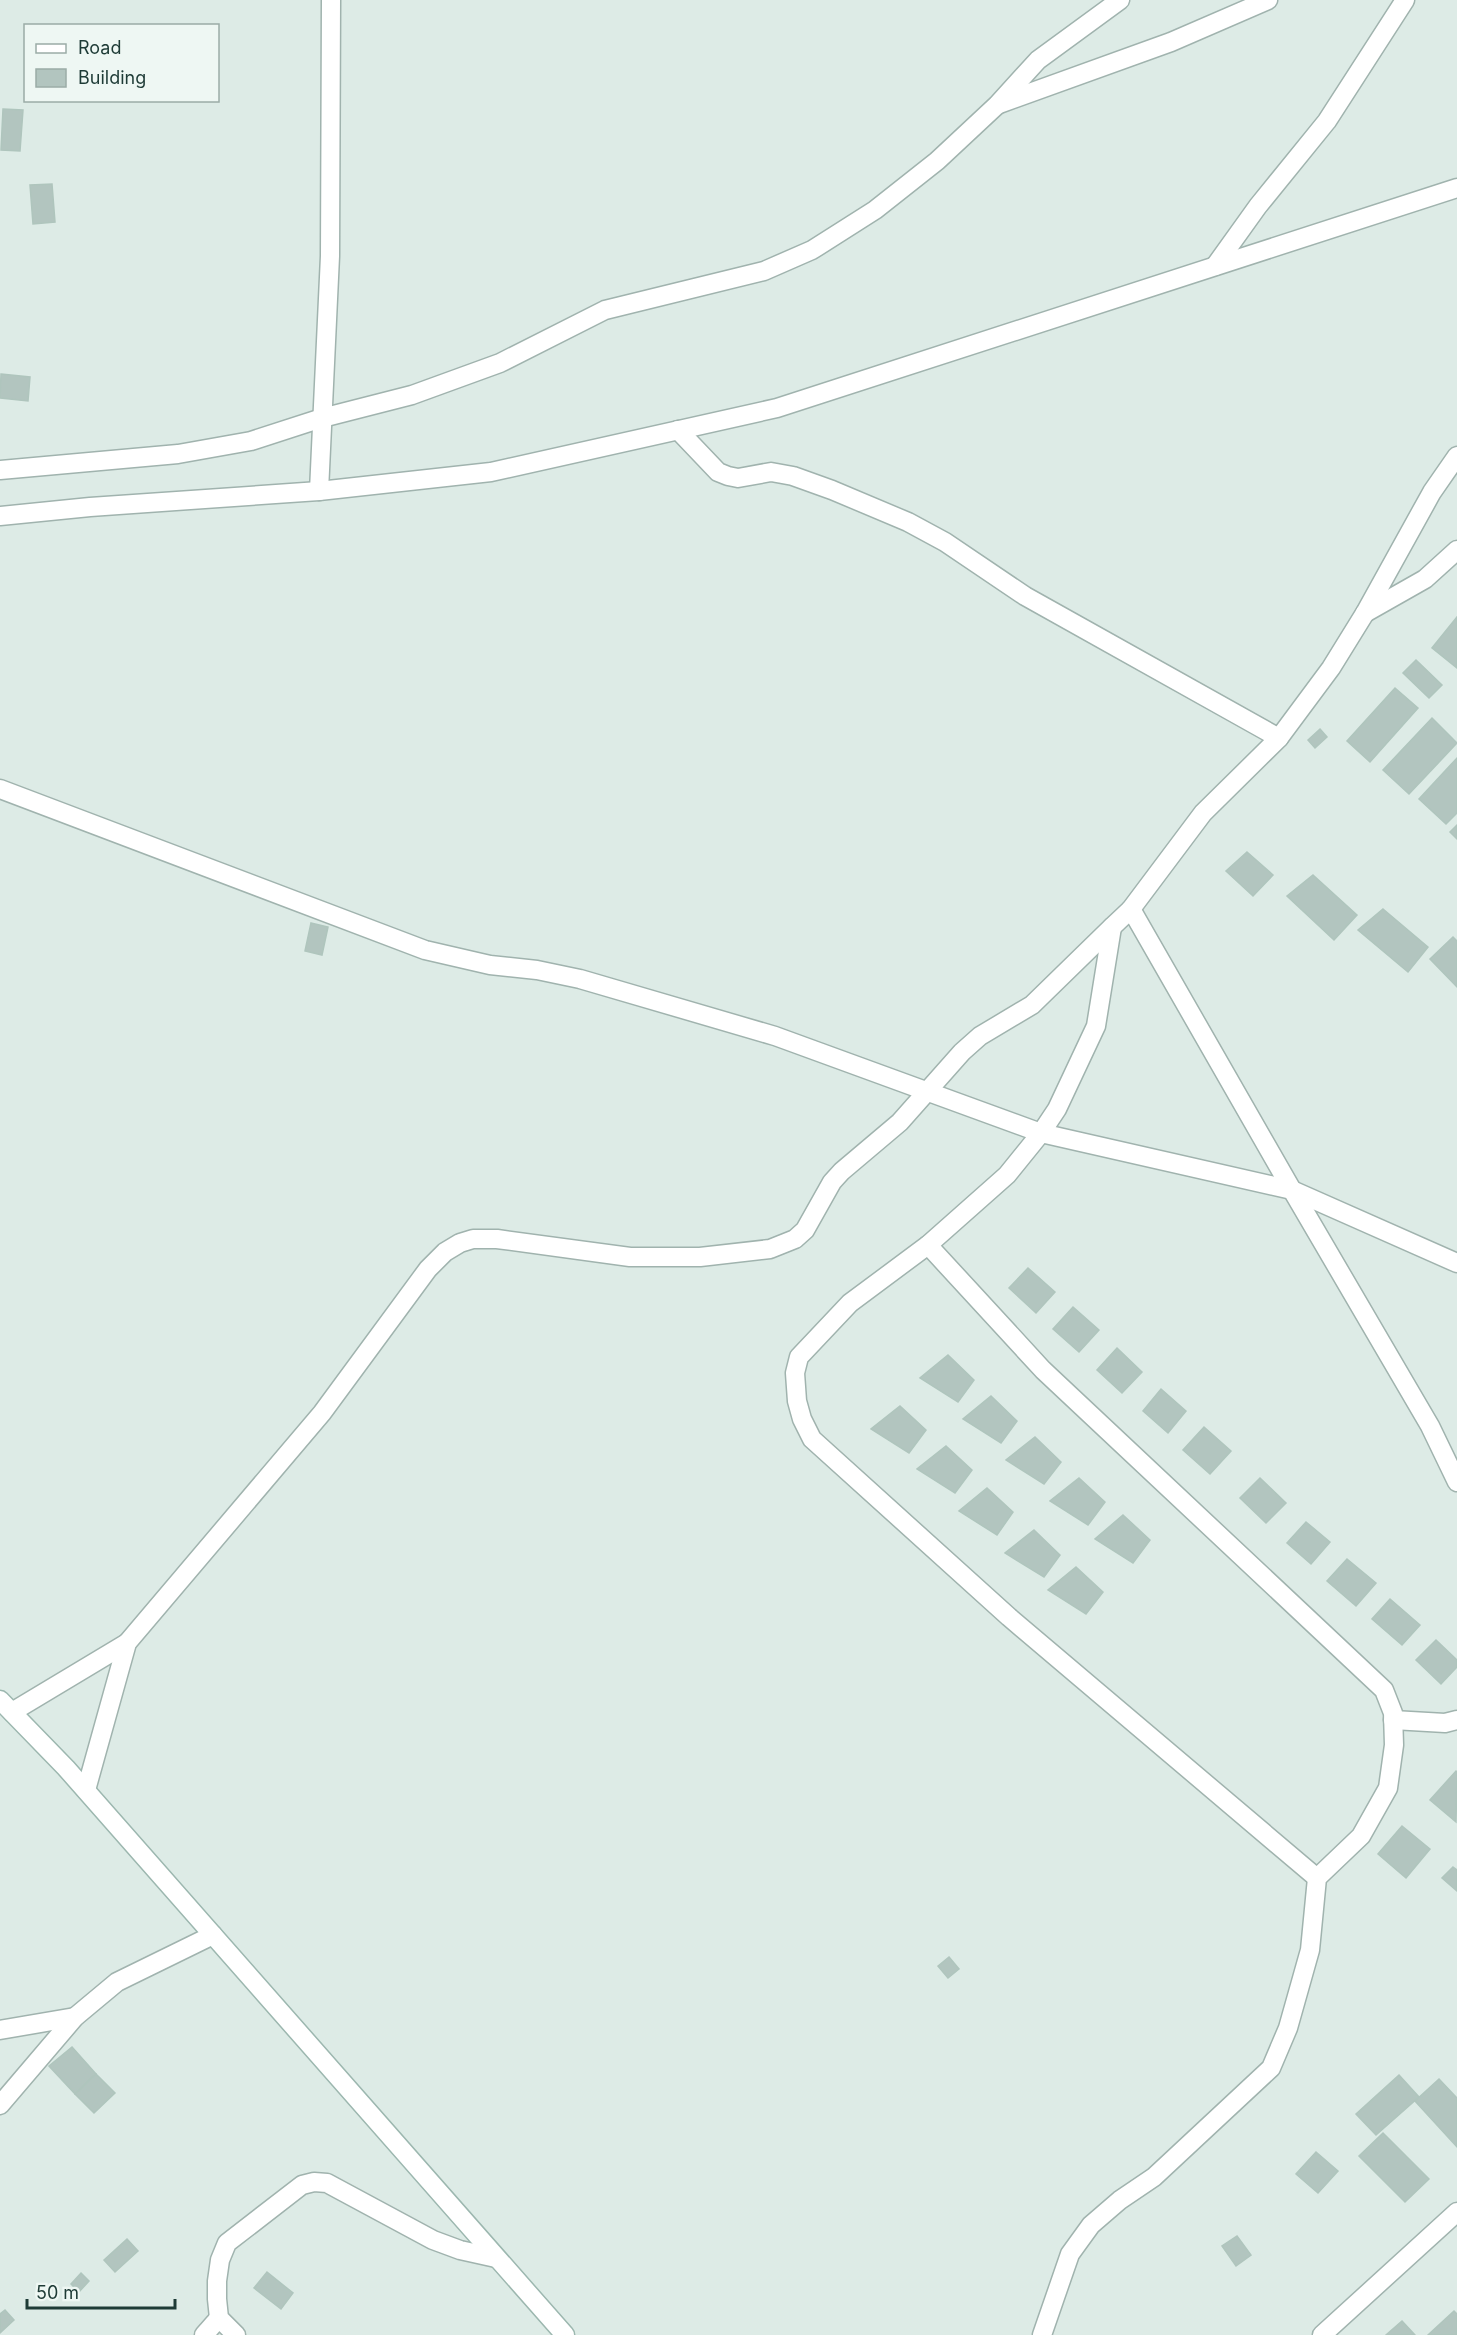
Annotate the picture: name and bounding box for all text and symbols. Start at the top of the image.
legend [24,24,219,102]
text: Road [78,37,121,58]
text: Building [78,67,146,88]
scale bar [27,2272,176,2310]
text: 50 m [36,2282,79,2303]

